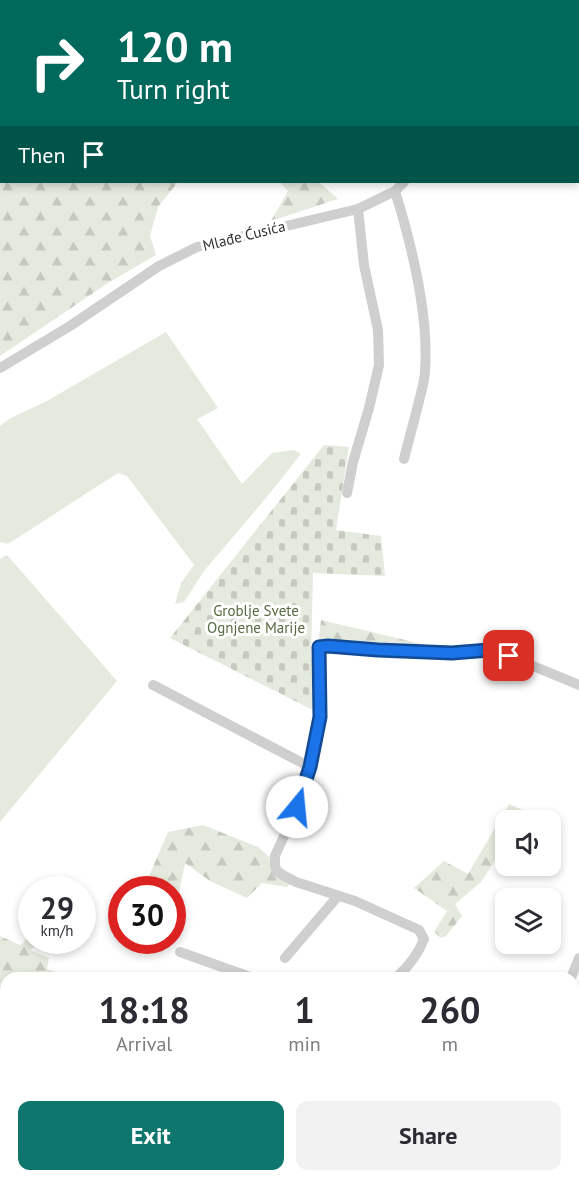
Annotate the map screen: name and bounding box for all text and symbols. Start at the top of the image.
text: 120 m [117,19,233,74]
icon: right [18,24,96,102]
text: Turn right [117,72,230,106]
icon: arrive [77,138,110,171]
text: Then [18,141,65,169]
street label: Mlađe Ćusića [201,216,287,255]
park label: Groblje Svete Ognjene Marije [207,601,305,637]
pin [483,630,534,681]
icon: arrive [492,639,525,672]
position arrow [265,775,329,839]
map controls [495,810,561,954]
button: sound [495,810,561,876]
speed limit sign: 30 [108,876,186,954]
text: 29 [40,888,74,927]
button: layers [495,888,561,954]
text: km/h [41,921,73,940]
text: 18:18 [98,986,190,1033]
text: 1 [294,986,315,1033]
text: 260 [419,986,481,1033]
text: Arrival [116,1031,172,1057]
text: min [288,1031,321,1057]
text: m [442,1031,458,1057]
button: Exit [18,1101,284,1170]
button: Share [296,1101,561,1170]

